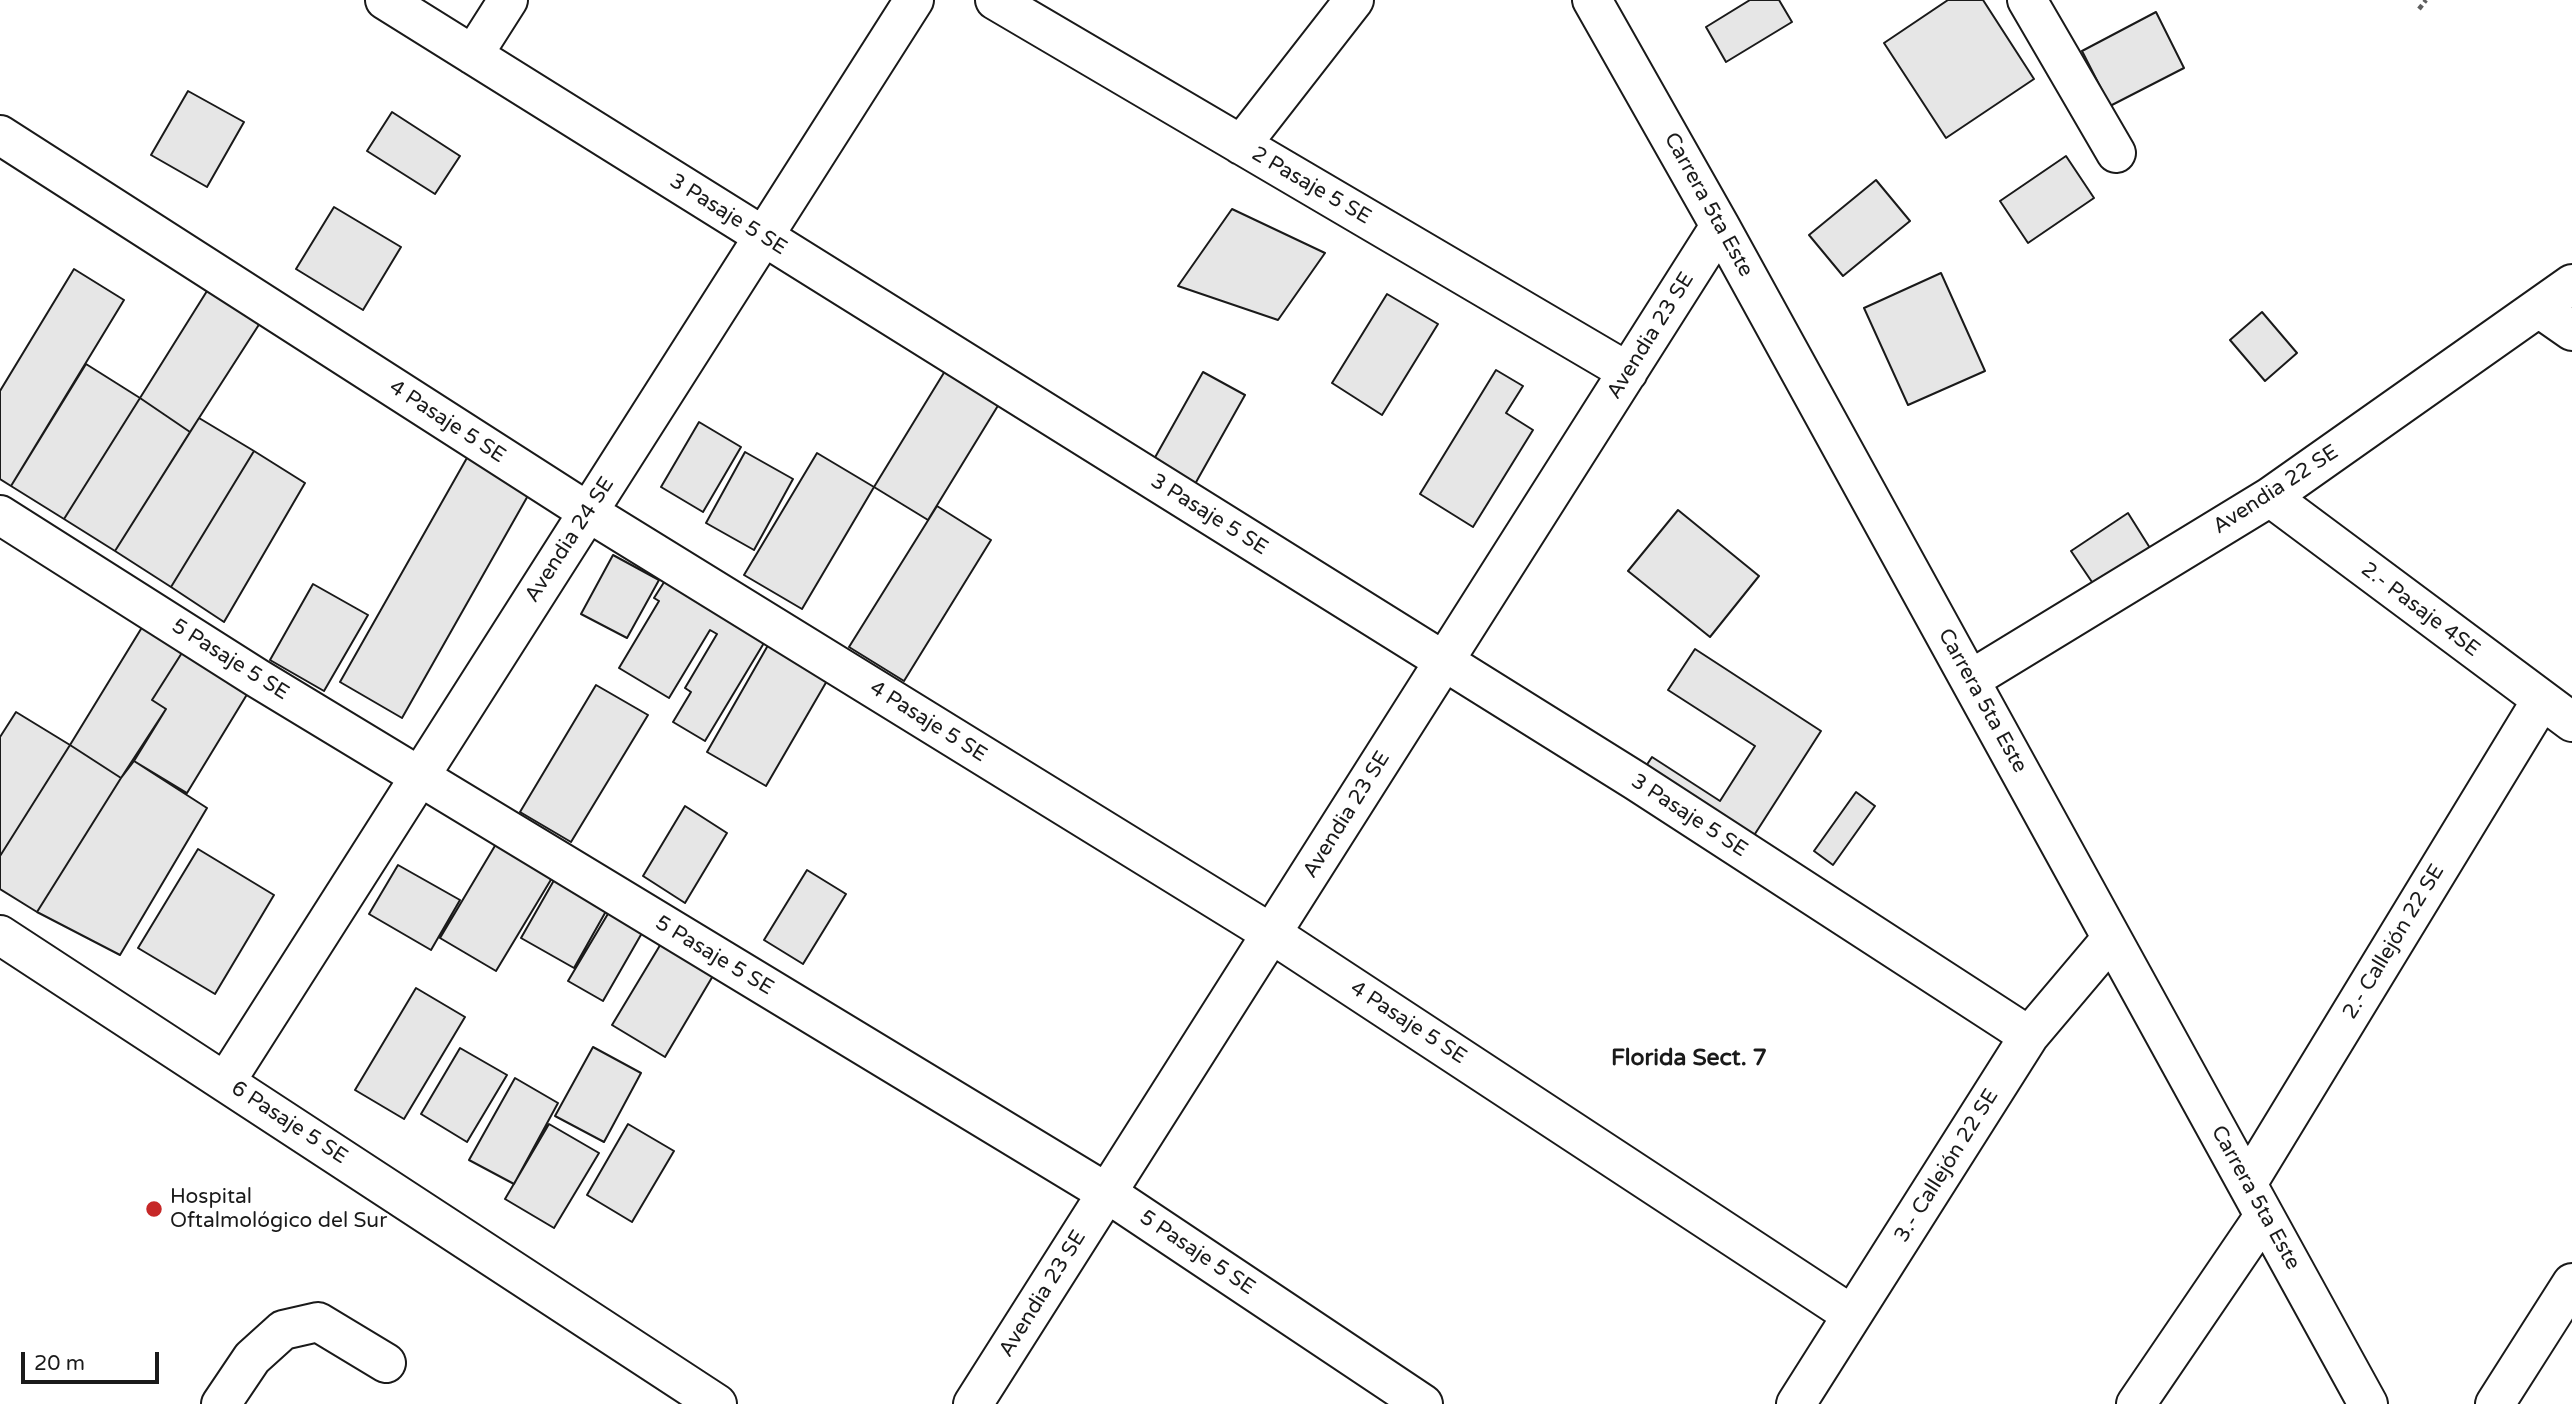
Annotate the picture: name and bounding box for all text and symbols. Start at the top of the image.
street label: Carrera 5ta Este [1658,129,1758,281]
street label: 2 Pasaje 5 SE [1247,142,1375,230]
street label: 3 Pasaje 5 SE [665,169,791,261]
street label: Avendia 23 SE [1602,268,1700,404]
street label: 4 Pasaje 5 SE [384,375,510,469]
street label: Avendia 22 SE [2209,440,2343,540]
street label: 3 Pasaje 5 SE [1146,469,1272,561]
street label: Avendia 24 SE [520,473,620,607]
street label: 2.- Pasaje 4SE [2356,557,2484,663]
street label: 5 Pasaje 5 SE [167,614,293,706]
street label: Carrera 5ta Este [1932,625,2032,777]
street label: 4 Pasaje 5 SE [865,676,991,768]
street label: Avendia 23 SE [1298,747,1396,883]
street label: 3 Pasaje 5 SE [1626,769,1752,863]
street label: 2.- Callejón 22 SE [2338,860,2450,1024]
street label: 5 Pasaje 5 SE [650,911,778,1001]
street label: 4 Pasaje 5 SE [1345,976,1471,1070]
district label: Florida Sect. 7 [1611,1045,1767,1073]
street label: 6 Pasaje 5 SE [226,1076,352,1170]
street label: 3.- Callejón 22 SE [1890,1085,2004,1247]
street label: Carrera 5ta Este [2205,1122,2305,1274]
place label: Hospital Oftalmológico del Sur [170,1184,387,1234]
marker: Hospital Oftalmológico del Sur [144,1199,164,1219]
street label: 5 Pasaje 5 SE [1135,1205,1259,1301]
street label: Avendia 23 SE [994,1226,1092,1362]
scale bar [24,1338,163,1382]
text: 20 m [34,1351,85,1376]

